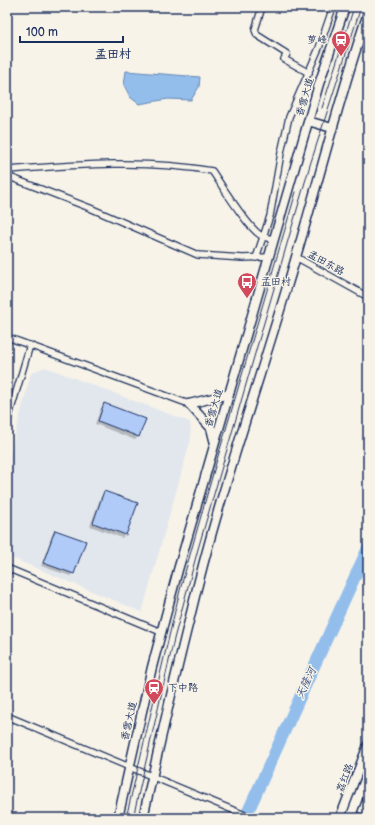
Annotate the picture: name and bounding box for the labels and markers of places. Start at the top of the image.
station icon: 萝峰 [330,29,352,57]
place label: 萝峰 [307,34,327,46]
bus stop icon: 孟田村 [236,271,258,299]
place label: 孟田村 [261,276,291,288]
station icon: 下中路 [143,677,165,705]
place label: 下中路 [168,682,198,694]

